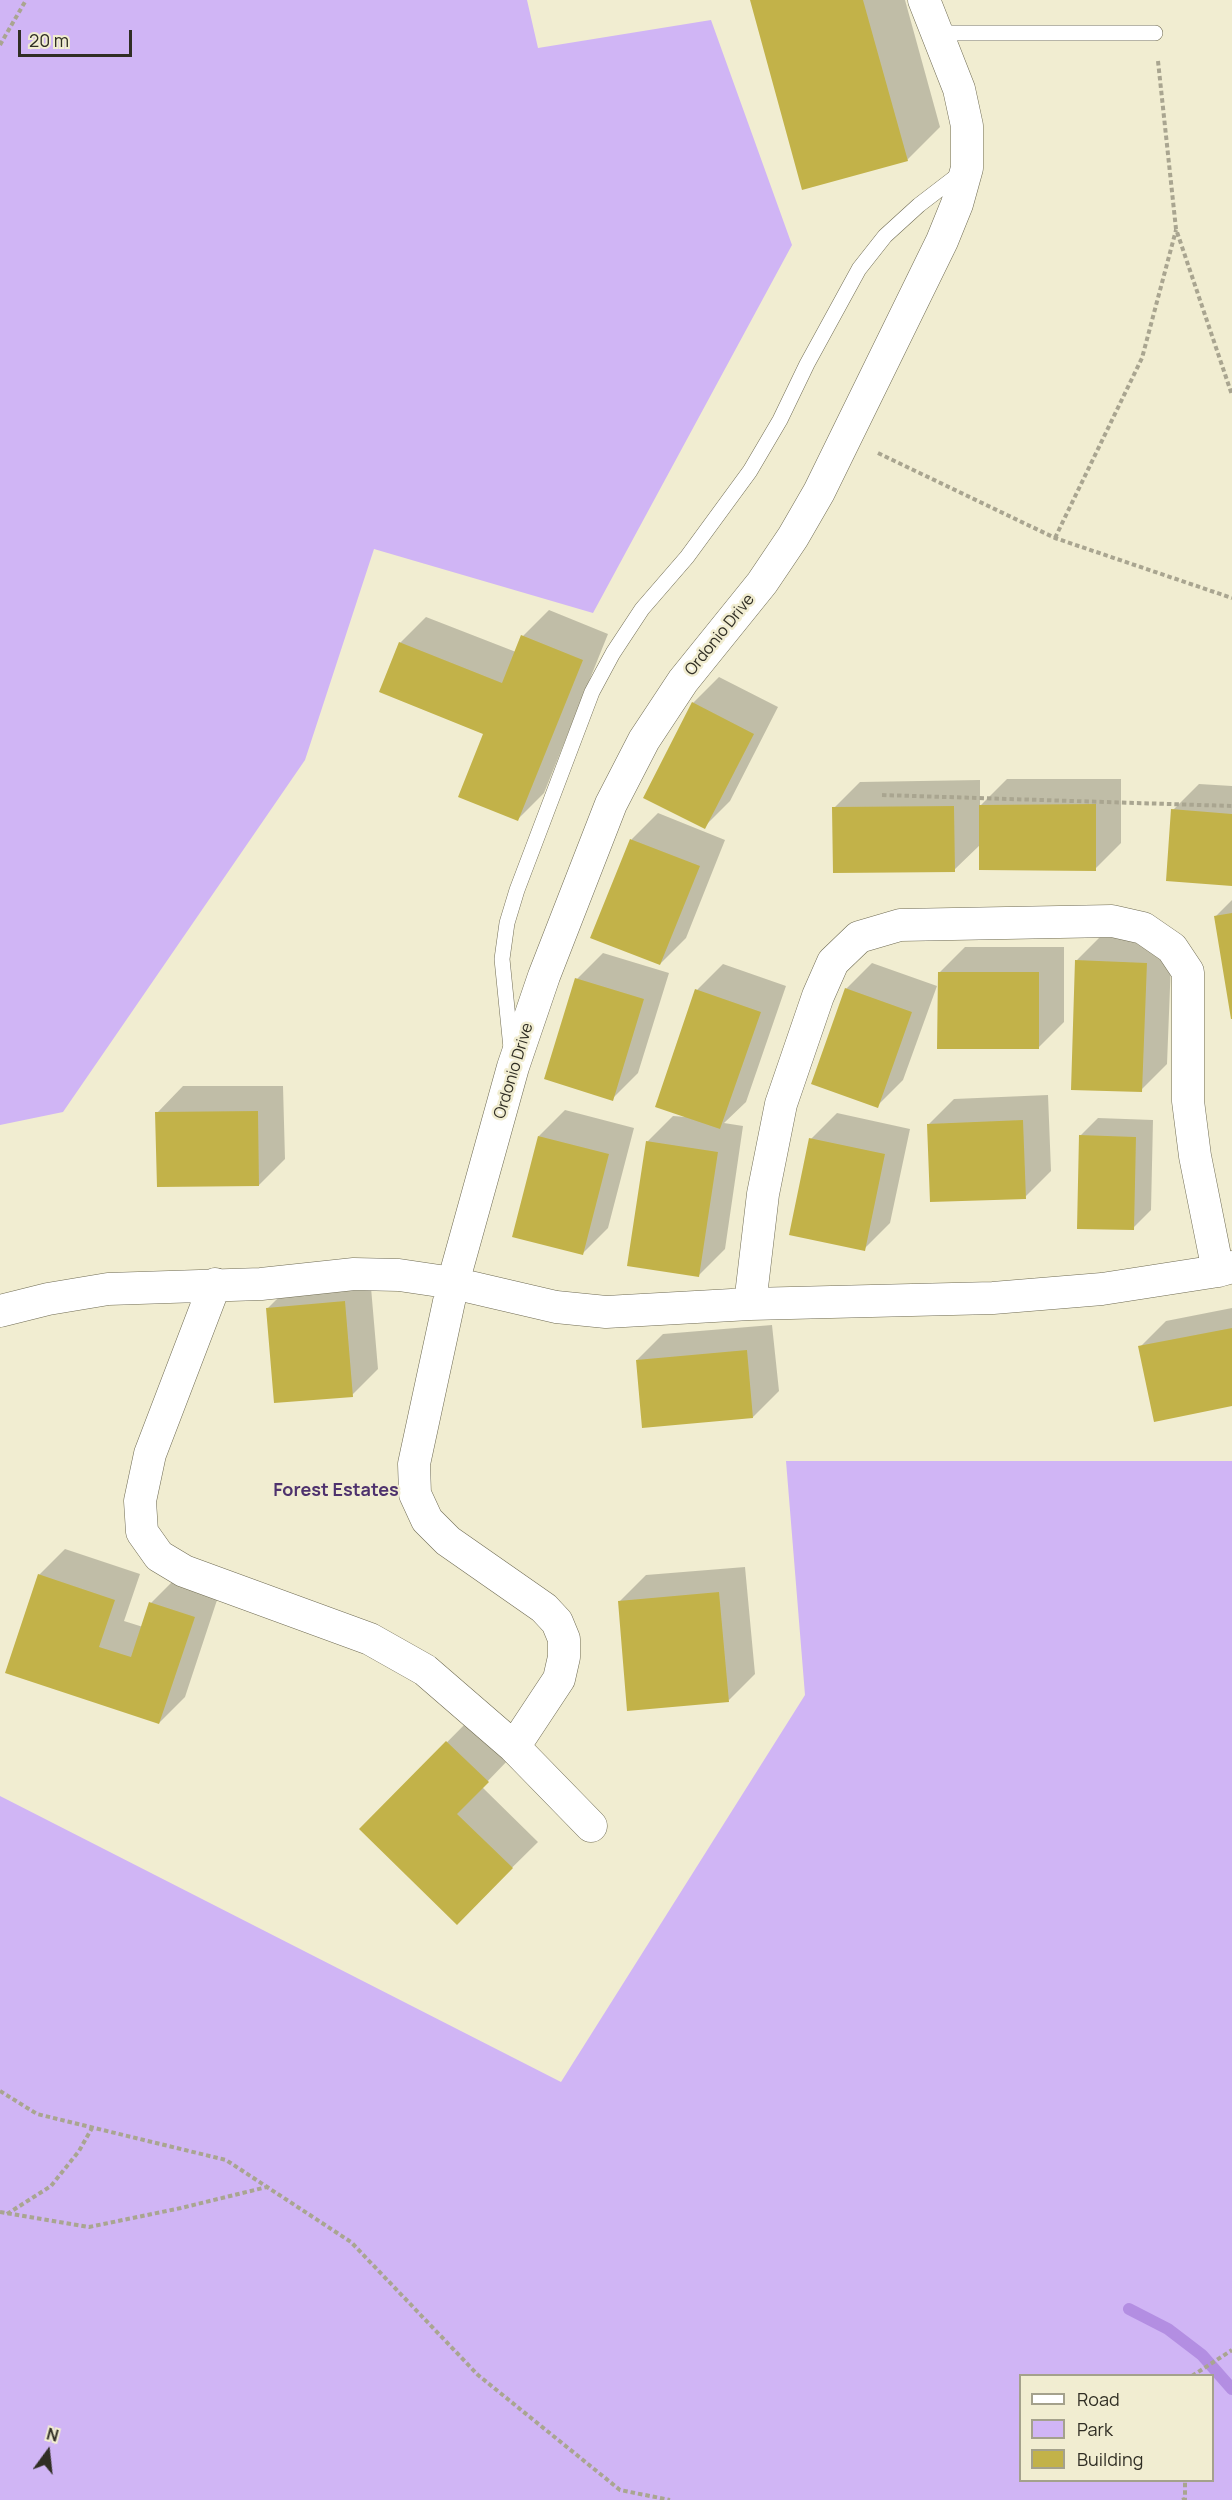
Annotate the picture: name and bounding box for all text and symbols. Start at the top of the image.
scale bar [21,18,135,56]
text: 20 m [29,28,69,52]
street label: Ordonio Drive [681,590,759,680]
street label: Ordonio Drive [490,1021,538,1121]
district label: Forest Estates [273,1480,399,1502]
legend [1019,2374,1214,2482]
text: Road [1077,2387,1120,2411]
text: Park [1077,2417,1113,2441]
north arrow [18,2422,78,2482]
text: N [44,2423,61,2447]
text: Building [1077,2447,1143,2471]

